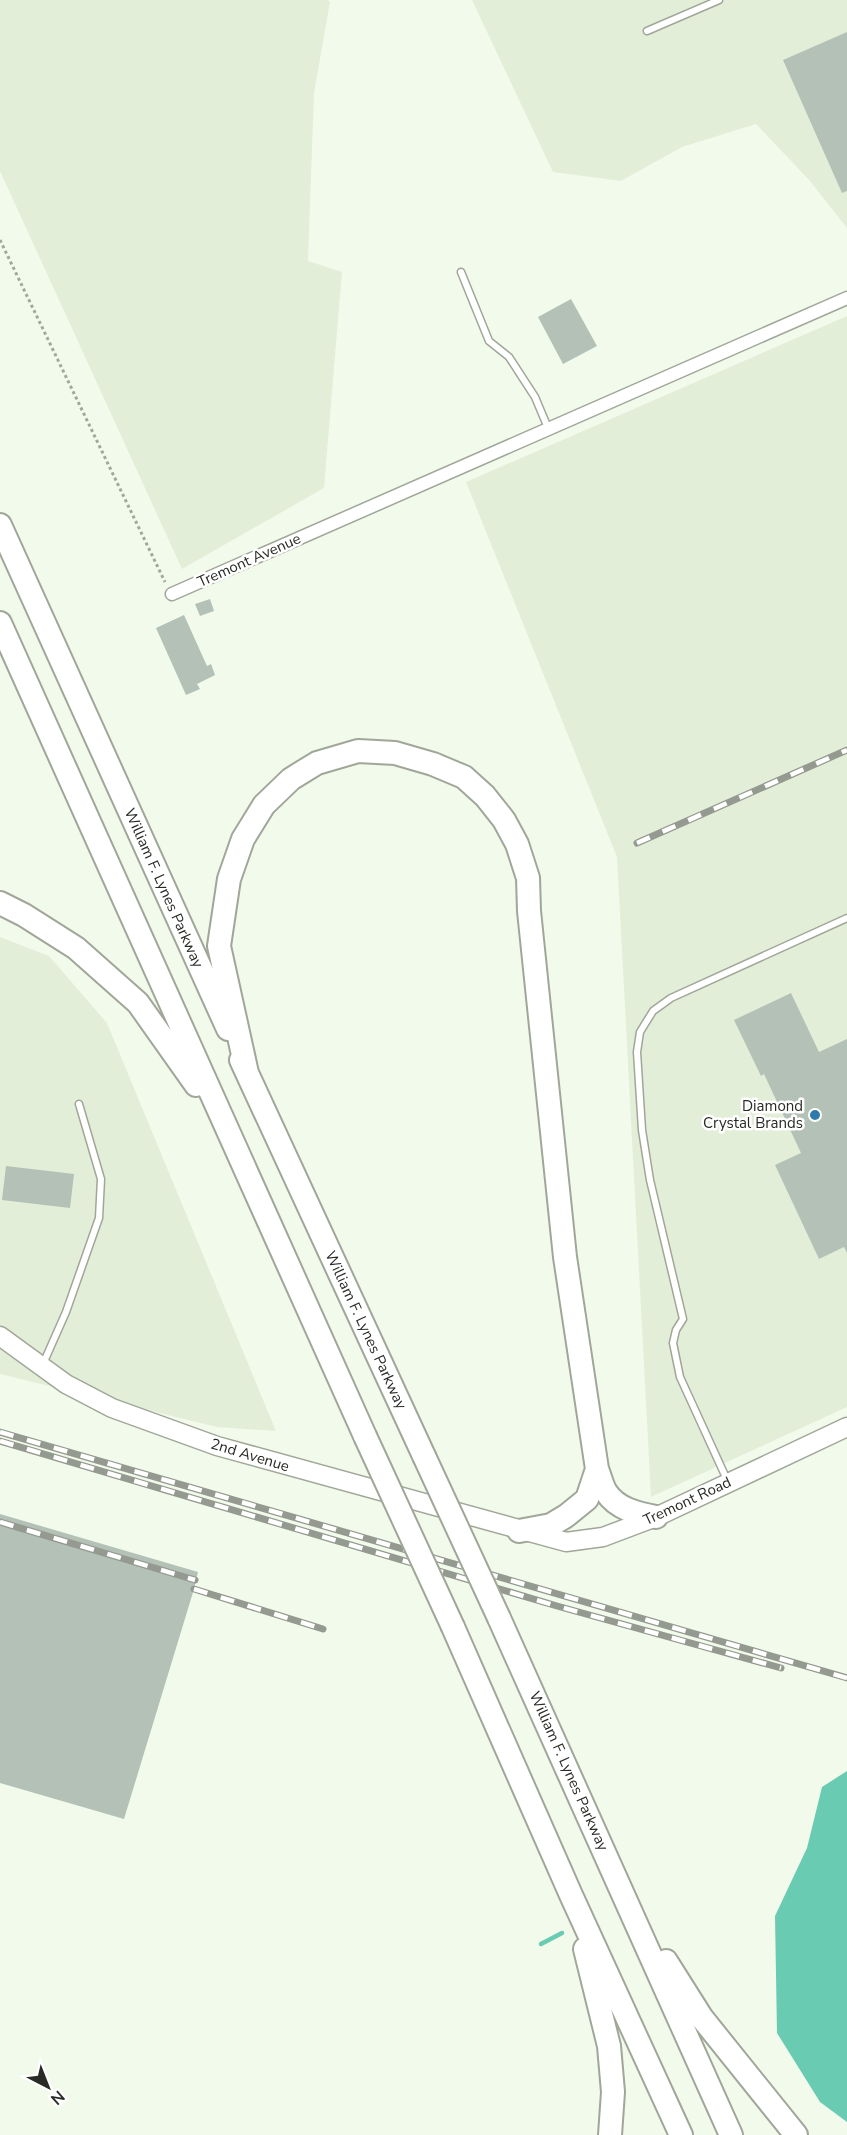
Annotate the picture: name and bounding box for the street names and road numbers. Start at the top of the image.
street label: Tremont Avenue [194,528,304,592]
street label: William F. Lynes Parkway [120,805,208,971]
street label: William F. Lynes Parkway [320,1248,412,1413]
street label: 2nd Avenue [208,1434,292,1476]
street label: Tremont Road [640,1472,734,1530]
street label: William F. Lynes Parkway [525,1688,613,1854]

